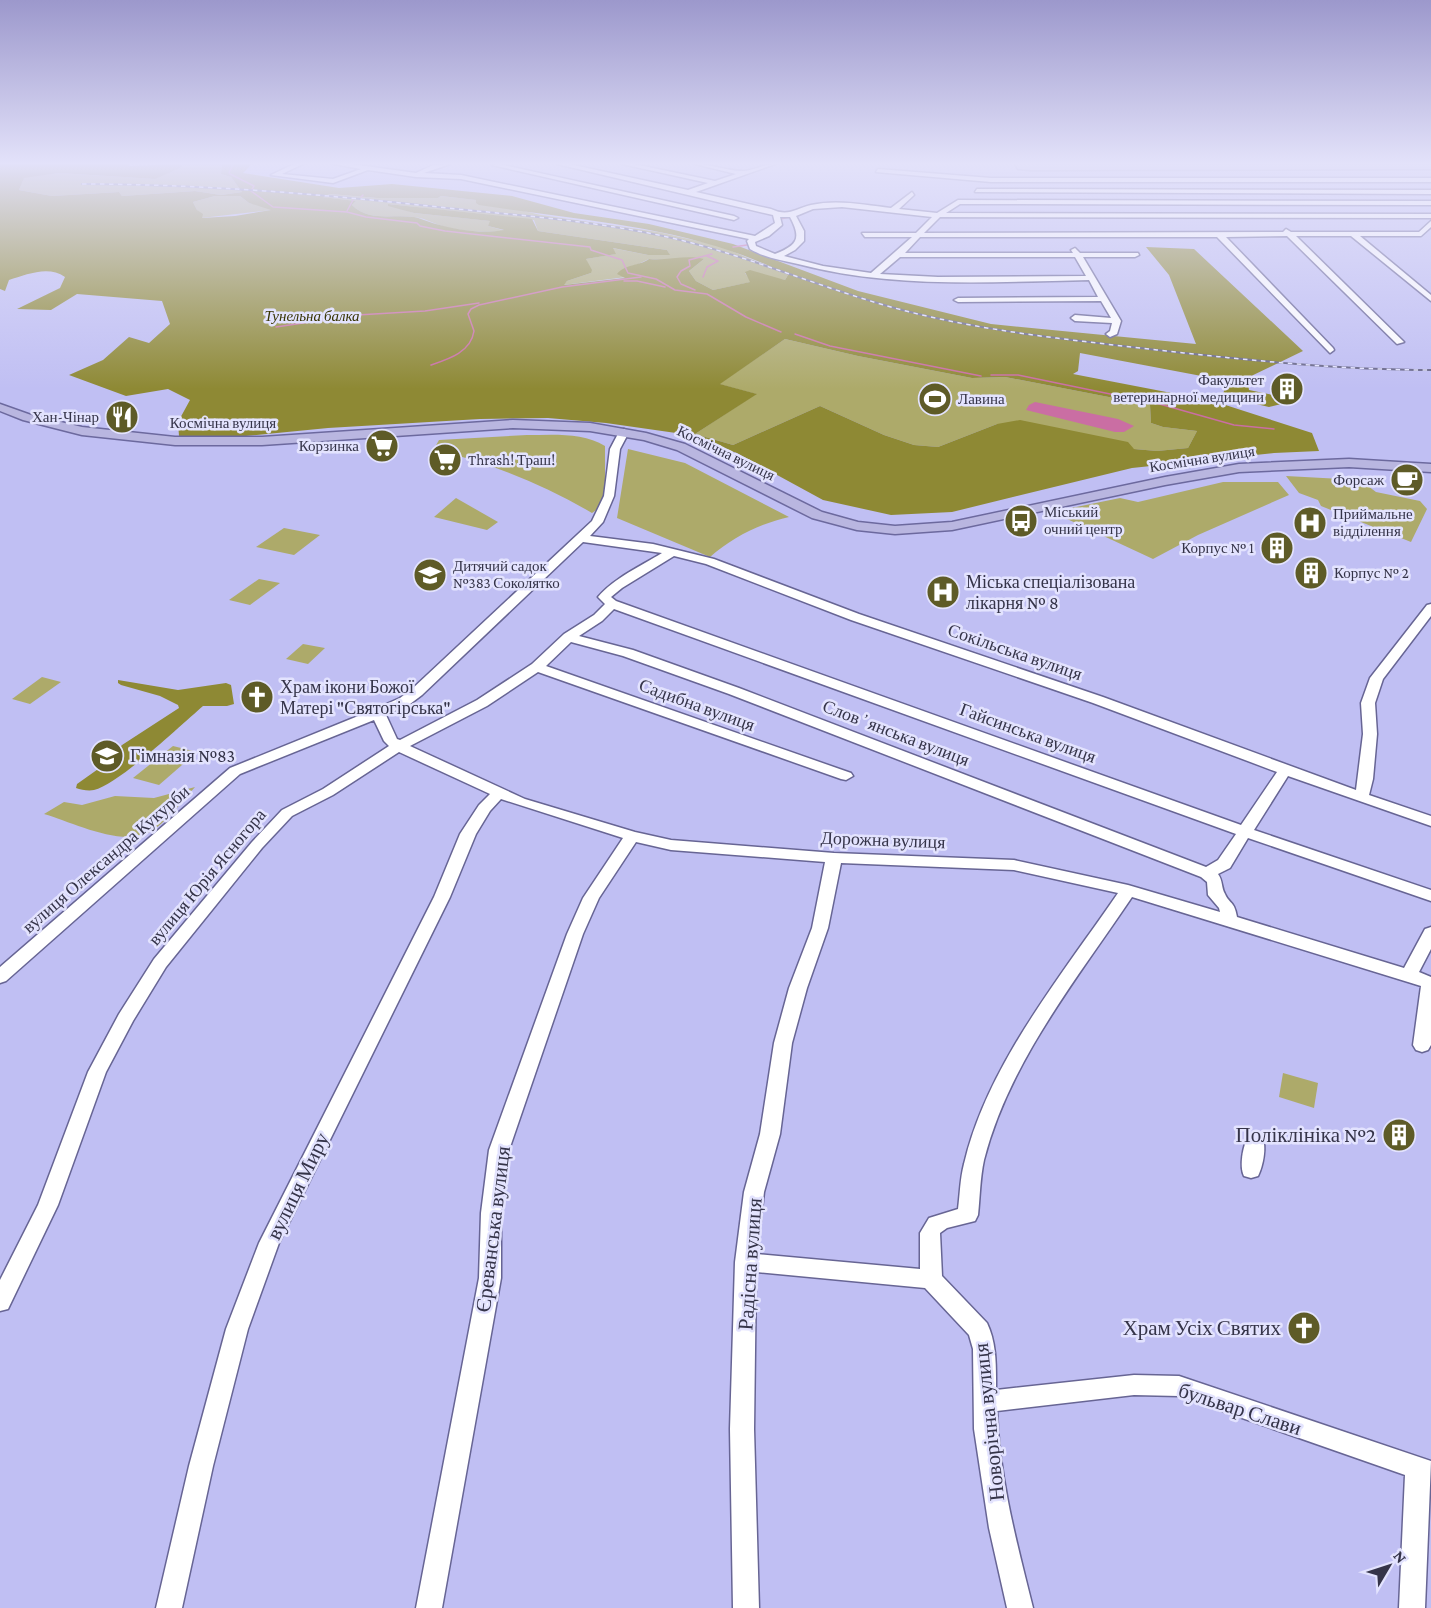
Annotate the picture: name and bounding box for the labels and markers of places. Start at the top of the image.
building icon: Факультет ветеринарної медицини [1269,371,1305,407]
place label: Факультет ветеринарної медицини [1113,372,1264,405]
sports icon: Лавина [917,381,953,417]
place label: Лавина [958,391,1005,407]
restaurant icon: Хан-Чінар [104,399,140,435]
place label: Хан-Чінар [32,409,99,425]
supermarket icon: Корзинка [364,428,400,464]
place label: Корзинка [299,438,359,454]
supermarket icon: Thrash! Траш! [427,442,463,478]
place label: Thrash! Траш! [468,452,555,468]
cafe icon: Форсаж [1389,462,1425,498]
place label: Форсаж [1333,472,1385,488]
bus stop icon: Міський очний центр [1003,503,1039,539]
place label: Міський очний центр [1044,504,1123,537]
hospital icon: Приймальне відділення [1292,505,1328,541]
place label: Приймальне відділення [1333,506,1413,539]
building icon: Корпус № 1 [1259,530,1295,566]
place label: Корпус № 1 [1181,540,1254,556]
building icon: Корпус № 2 [1293,555,1329,591]
school or university icon: Дитячий садок №383 Соколятко [412,557,448,593]
place label: Дитячий садок №383 Соколятко [453,558,560,591]
place label: Корпус № 2 [1334,565,1409,581]
place label: Міська спеціалізована лікарня № 8 [966,572,1135,613]
hospital icon: Міська спеціалізована лікарня № 8 [925,574,961,610]
place label: Храм ікони Божої Матері "Святогірська" [280,677,451,718]
church icon: Храм ікони Божої Матері "Святогірська" [239,679,275,715]
school or university icon: Гімназія №83 [89,738,125,774]
place label: Гімназія №83 [130,746,235,766]
building icon: Поліклініка №2 [1381,1117,1417,1153]
place label: Поліклініка №2 [1236,1123,1376,1147]
church icon: Храм Усіх Святих [1286,1310,1322,1346]
place label: Храм Усіх Святих [1123,1316,1281,1340]

